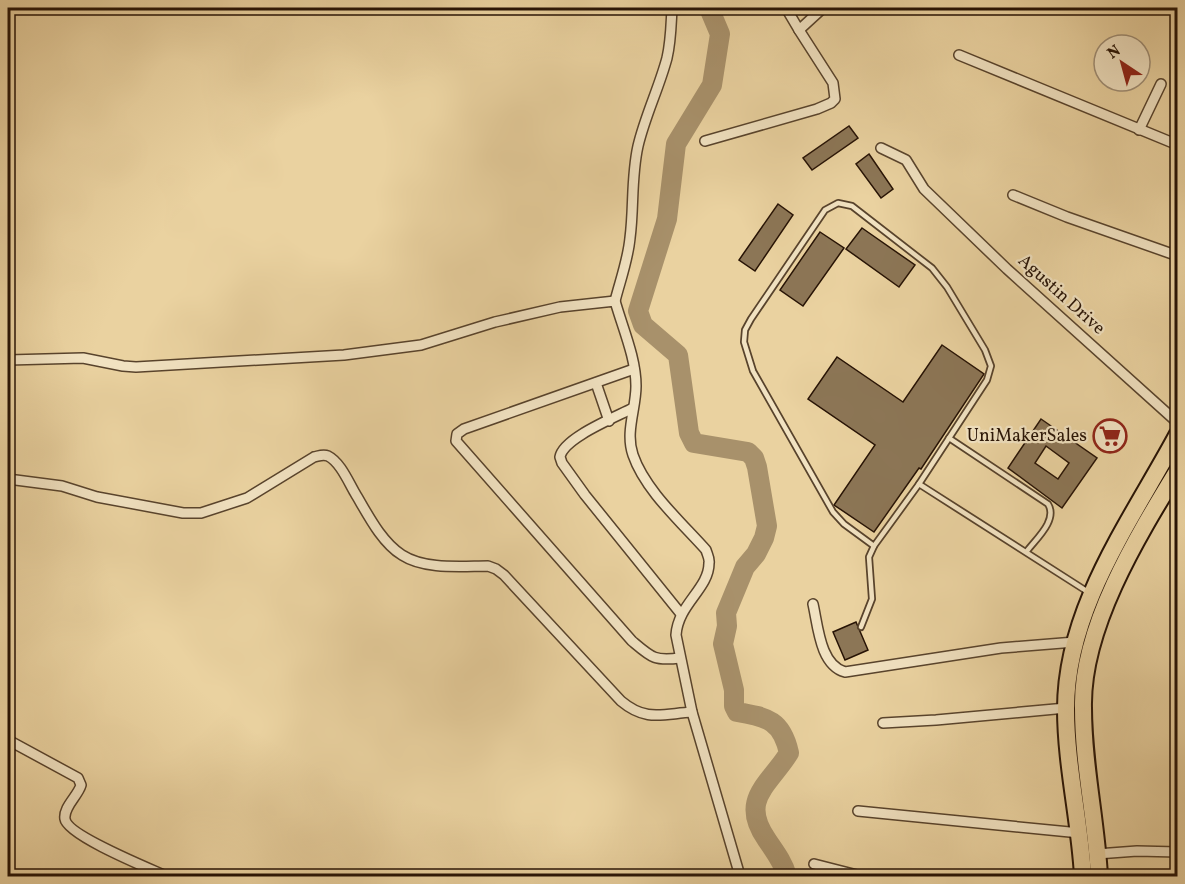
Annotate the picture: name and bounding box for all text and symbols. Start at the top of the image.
north arrow [1092,33,1152,93]
text: N [1103,40,1126,65]
street label: Agustin Drive [1012,249,1110,341]
supermarket icon: UniMakerSales [1092,418,1128,454]
place label: UniMakerSales [967,424,1087,449]

